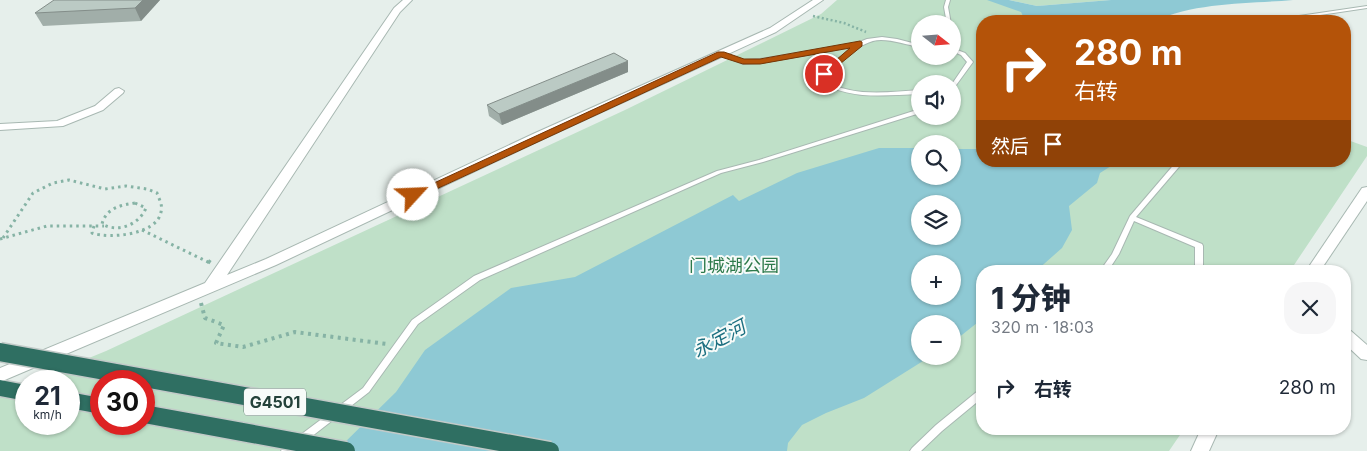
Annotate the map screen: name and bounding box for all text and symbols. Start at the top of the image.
north arrow [911,15,961,65]
map controls [911,15,961,365]
text: 280 m [1074,31,1183,73]
icon: right [991,35,1056,100]
pin [803,53,845,95]
icon: arrive [810,60,838,88]
button: sound [911,75,961,125]
text: 右转 [1074,78,1118,104]
icon: arrive [1039,130,1067,158]
button: search [911,135,961,185]
text: 然后 [991,135,1029,158]
position arrow [386,168,438,220]
button: layers [911,195,961,245]
park label: 门城湖公园 [689,255,779,276]
button: + [911,255,961,305]
text: 1 分钟 [991,280,1071,316]
button: close [1284,282,1336,334]
water label: 永定河 [688,314,753,363]
button: − [911,315,961,365]
text: 320 m · 18:03 [991,317,1094,337]
speed limit sign: 30 [90,370,155,435]
icon: right [991,374,1019,402]
text: 280 m [1279,376,1336,399]
text: 右转 [1034,378,1072,401]
text: 21 [34,381,61,411]
road number: G4501 [244,388,306,416]
text: km/h [33,407,62,422]

